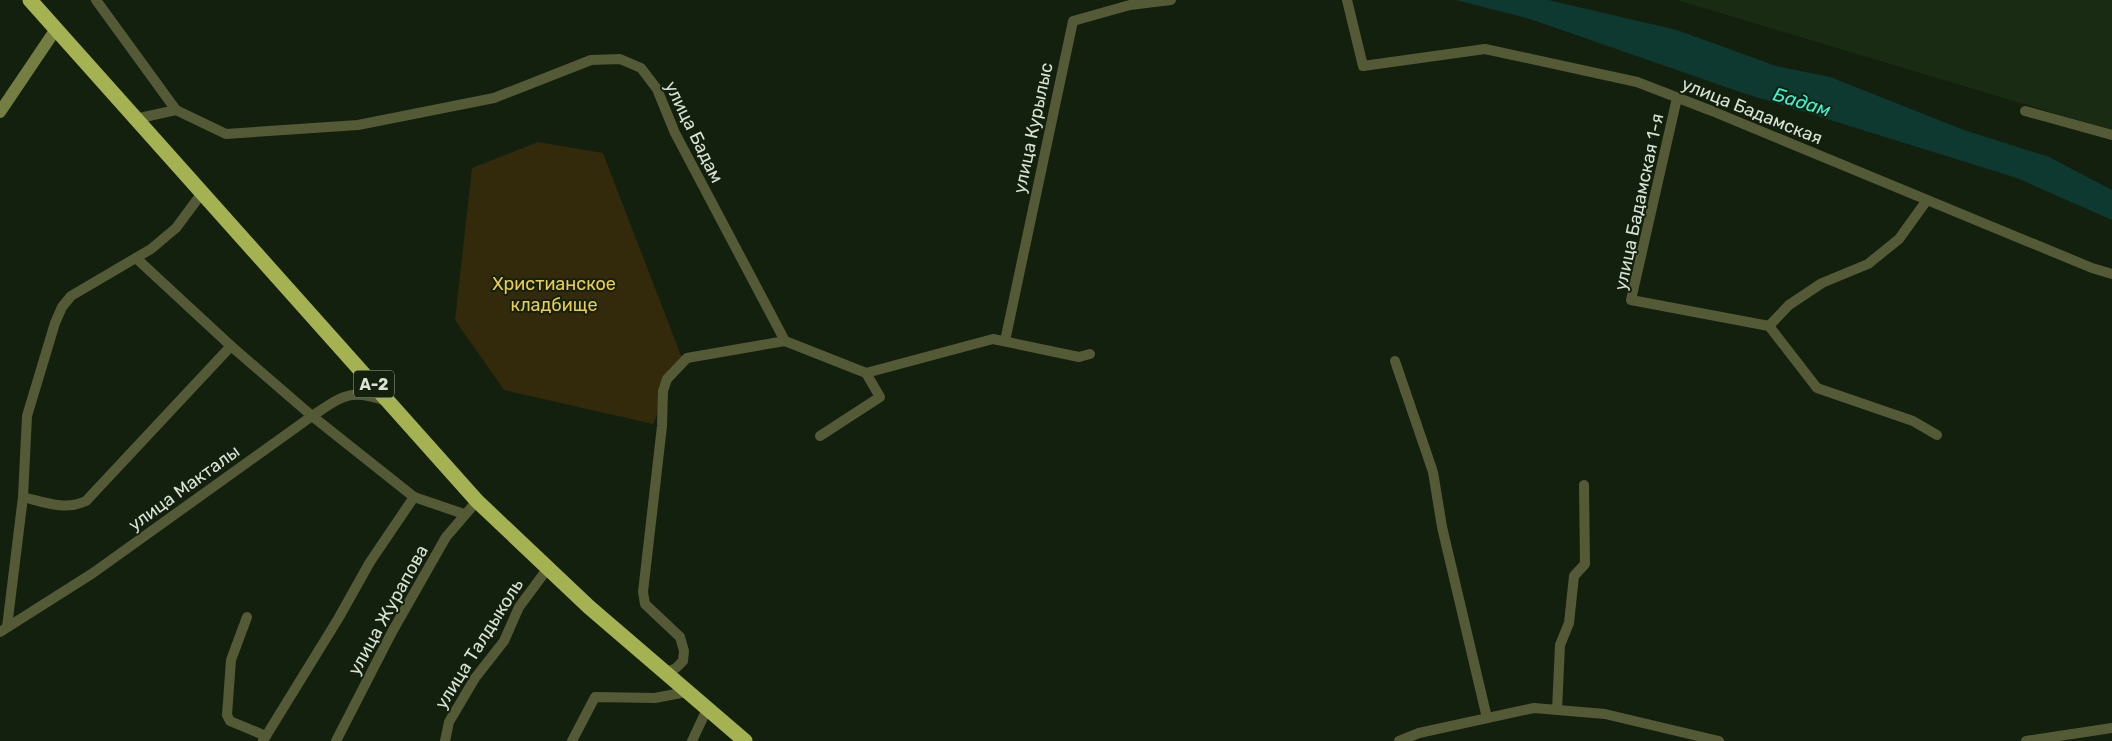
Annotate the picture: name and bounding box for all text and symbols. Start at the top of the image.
street label: улица Курылыс [1008,60,1058,195]
street label: улица Бадамская [1678,73,1826,149]
street label: улица Бадам [660,77,728,187]
water label: Бадам [1771,82,1833,122]
street label: улица Бадамская 1-я [1609,111,1669,293]
park label: Христианское кладбище [492,273,616,316]
road number: A-2 [354,370,394,398]
street label: улица Макталы [124,440,244,536]
street label: улица Журапова [343,541,433,679]
street label: улица Талдыколь [430,575,528,713]

